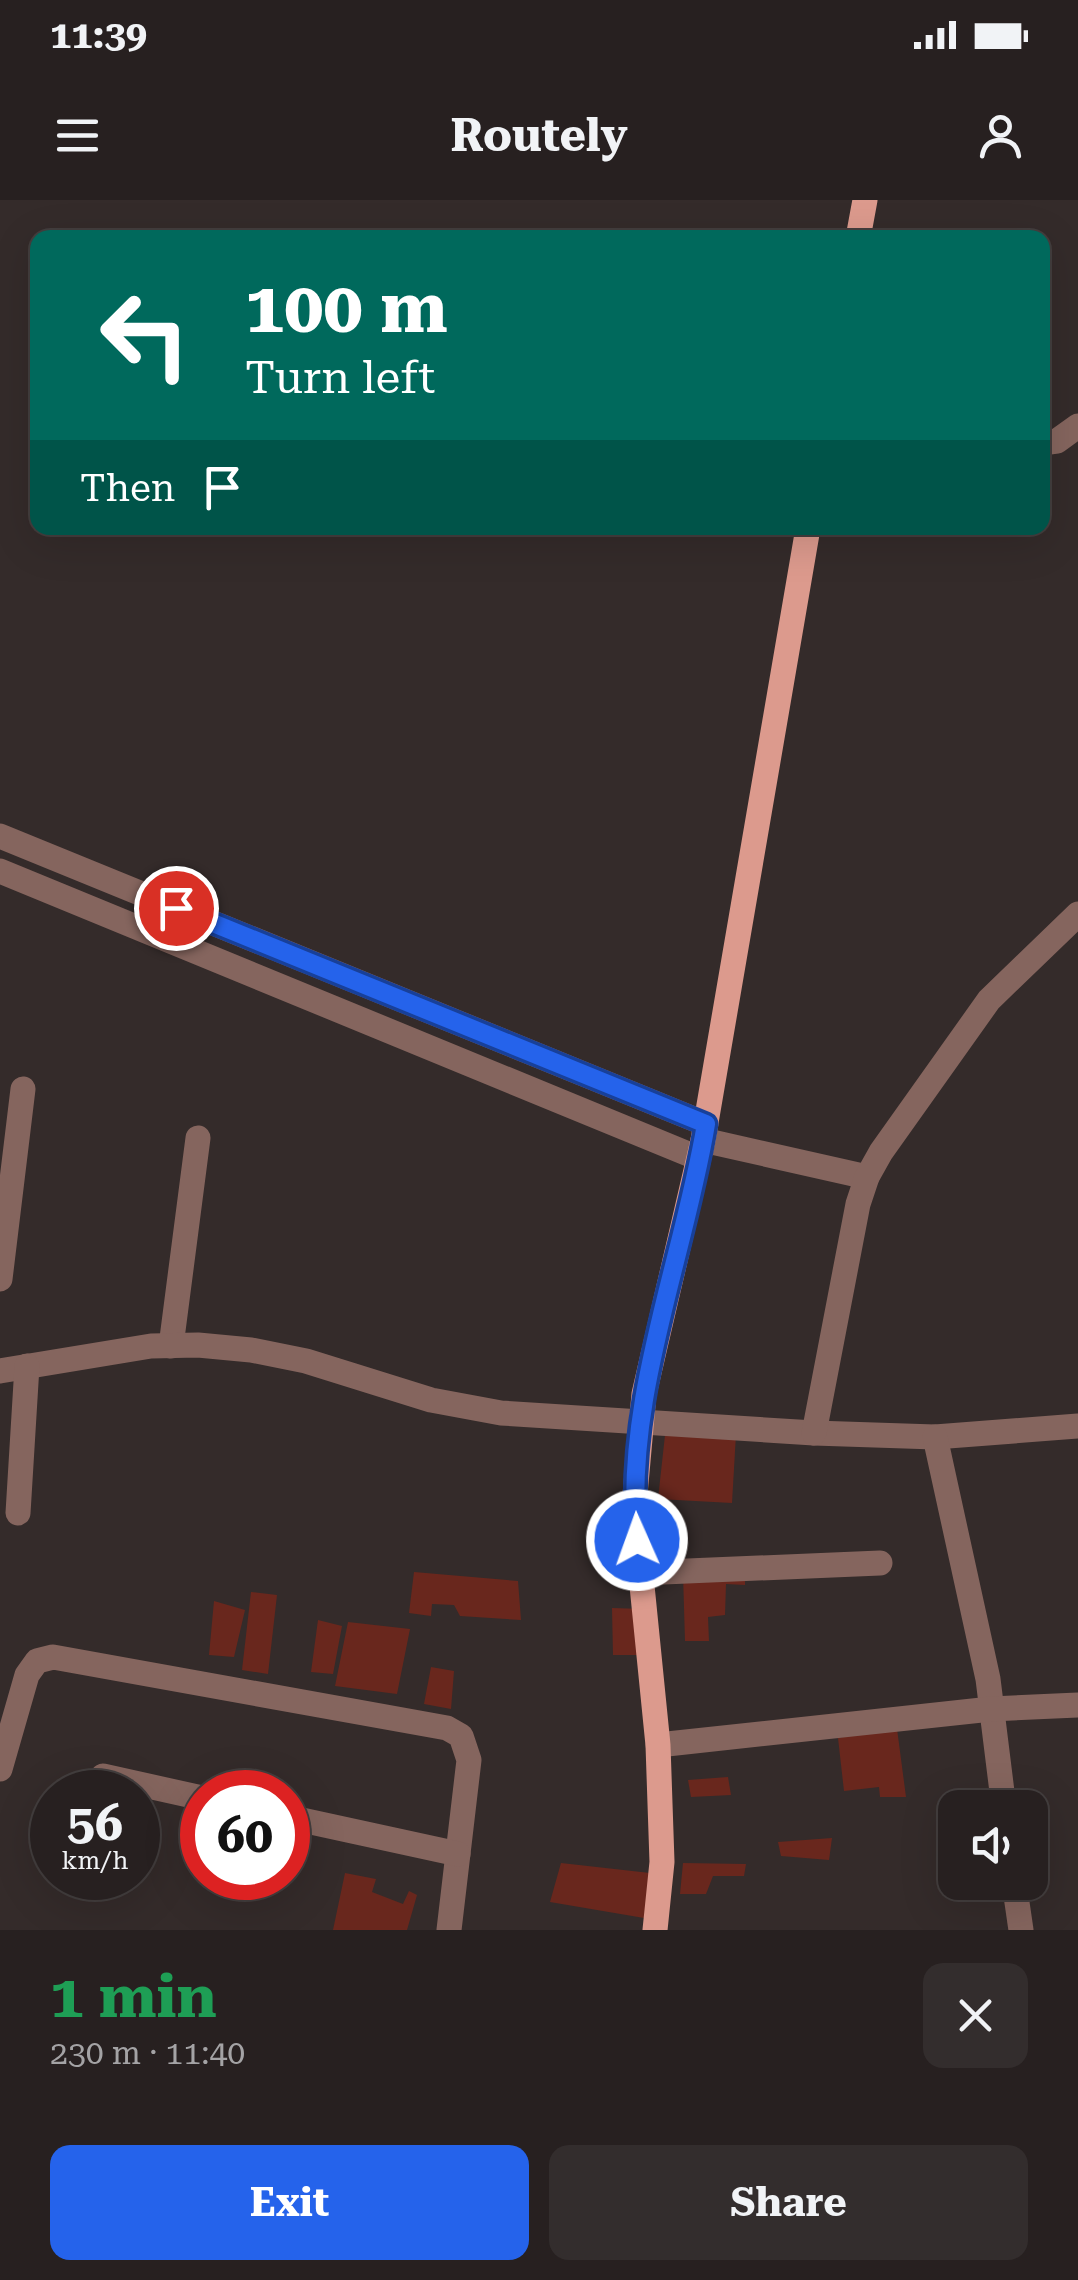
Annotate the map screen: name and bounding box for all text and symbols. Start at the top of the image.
text: 11:39 [50,13,147,57]
icon: menu [50,108,105,163]
icon: person [973,108,1028,163]
text: Routely [450,109,628,162]
text: 100 m [245,267,448,349]
icon: left [80,270,210,400]
text: Turn left [245,351,435,404]
icon: arrive [195,460,250,515]
text: Then [80,466,175,510]
pin [134,866,219,951]
icon: arrive [149,881,204,936]
position arrow [585,1488,689,1592]
speed limit sign: 60 [180,1770,310,1900]
map controls [938,1790,1048,1900]
button: sound [938,1790,1048,1900]
text: 56 [67,1794,123,1852]
text: km/h [62,1846,128,1875]
text: 1 min [50,1961,217,2032]
button: close [923,1963,1028,2068]
text: 230 m · 11:40 [50,2034,245,2072]
button: Exit [50,2145,529,2260]
button: Share [549,2145,1028,2260]

